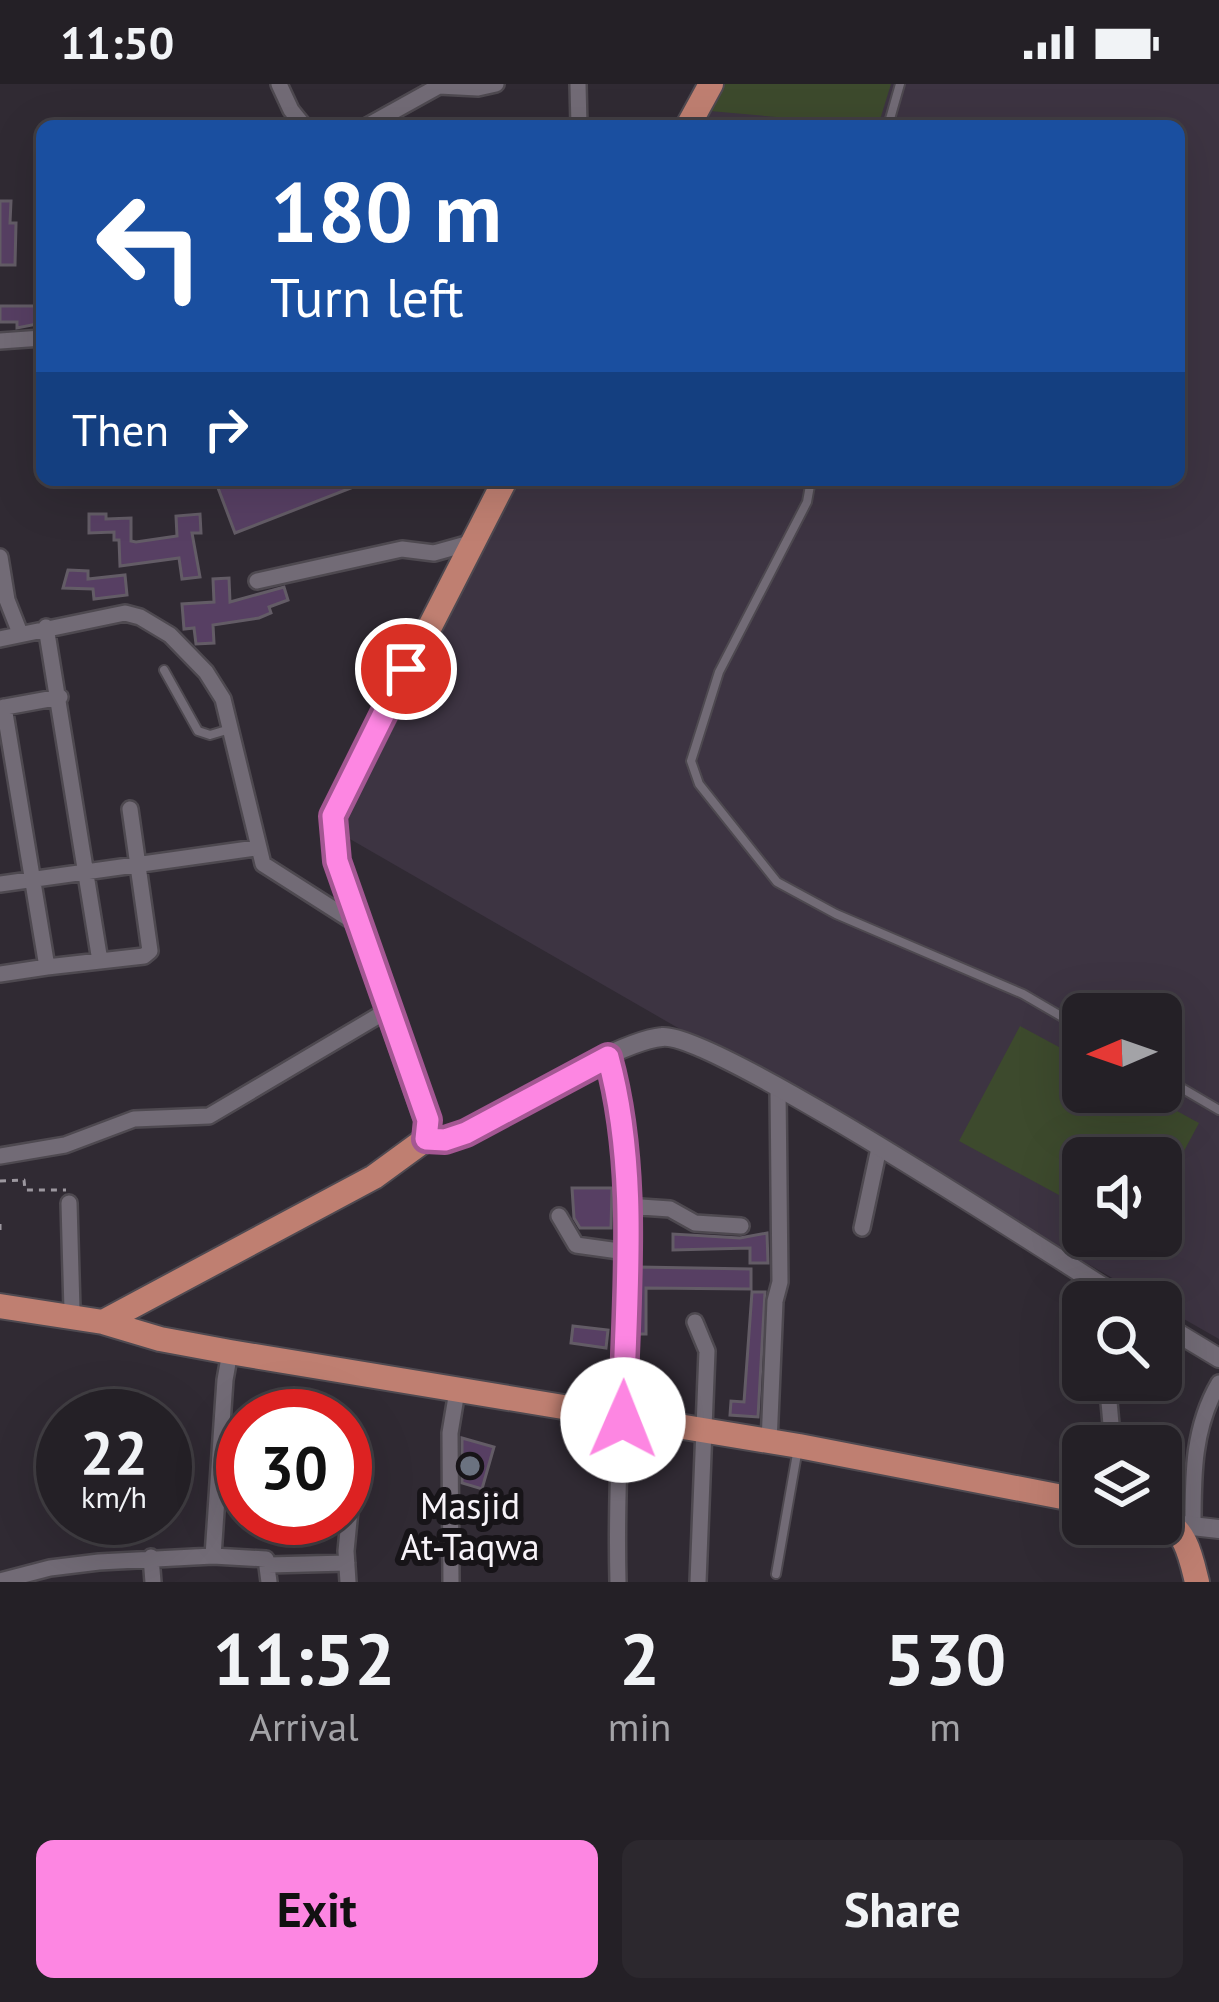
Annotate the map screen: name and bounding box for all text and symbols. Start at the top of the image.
text: 11:50 [60,13,174,71]
text: 180 m [270,156,502,265]
icon: left [72,168,228,324]
text: Turn left [270,262,464,332]
icon: right [193,396,259,462]
text: Then [72,400,169,458]
pin [355,618,457,720]
icon: arrive [373,636,439,702]
north arrow [1062,993,1182,1113]
map controls [1062,993,1182,1545]
button: sound [1062,1137,1182,1257]
button: search [1062,1281,1182,1401]
position arrow [560,1357,686,1483]
speed limit sign: 30 [216,1389,372,1545]
text: 22 [80,1413,148,1491]
button: layers [1062,1425,1182,1545]
marker: Masjid At-Taqwa [457,1453,483,1479]
text: km/h [81,1477,147,1516]
place label: Masjid At-Taqwa [400,1482,540,1570]
text: 11:52 [213,1612,395,1705]
text: 2 [619,1612,660,1705]
text: 530 [884,1612,1006,1705]
text: Arrival [249,1701,359,1752]
text: min [608,1701,671,1752]
text: m [929,1701,961,1752]
button: Exit [36,1840,598,1978]
button: Share [622,1840,1183,1978]

